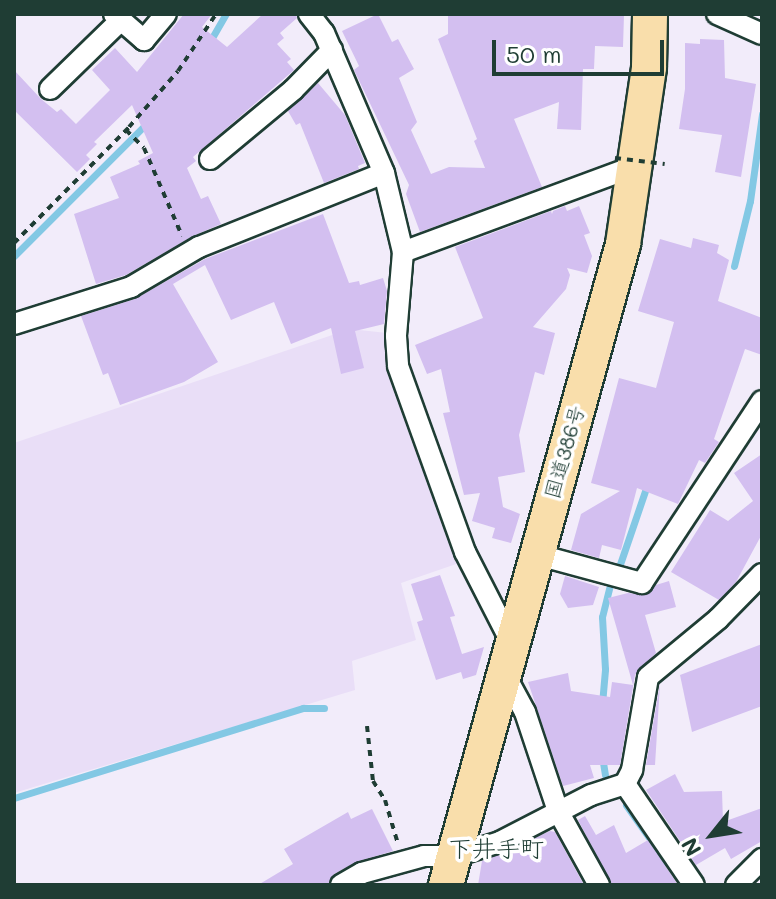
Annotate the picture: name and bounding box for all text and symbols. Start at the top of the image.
scale bar [496,24,668,74]
text: 50 m [506,38,562,69]
street label: 国道386号 [539,403,589,501]
north arrow [672,795,752,875]
text: N [674,833,708,862]
district label: 下井手町 [448,834,544,862]

